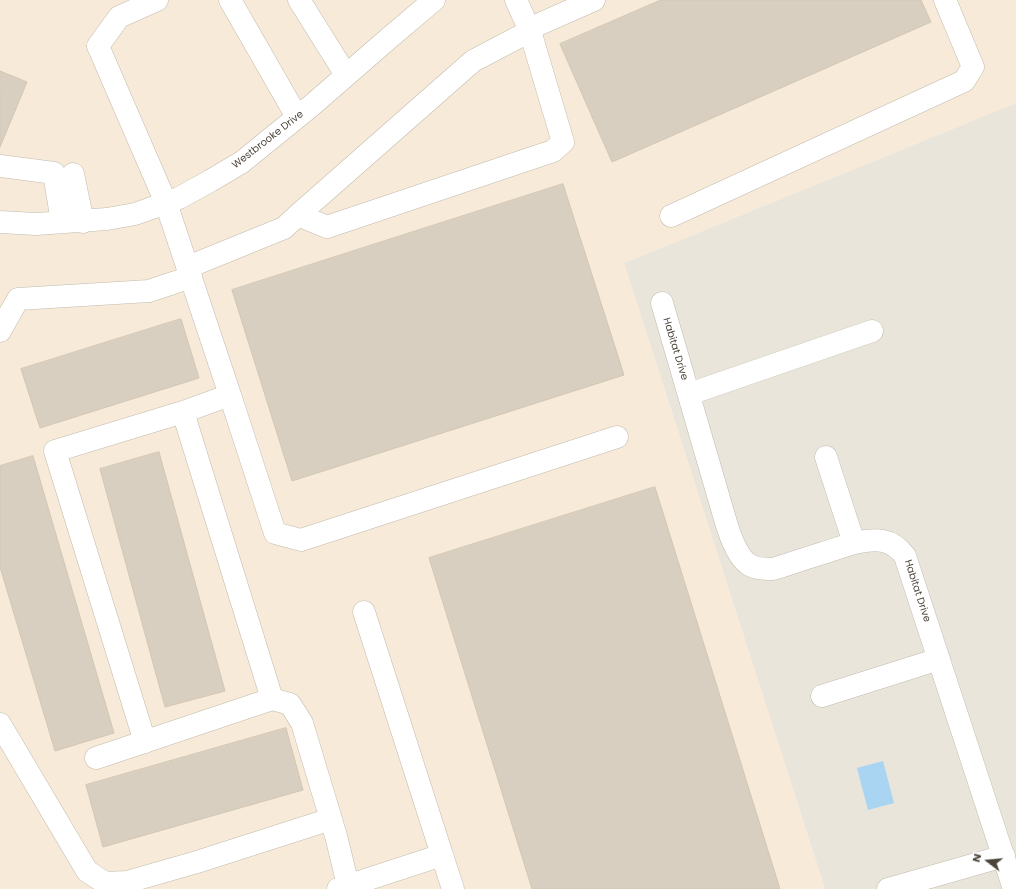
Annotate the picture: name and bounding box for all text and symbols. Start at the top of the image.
street label: Westbrooke Drive [230,108,306,172]
street label: Habitat Drive [660,316,690,382]
street label: Habitat Drive [901,558,933,624]
north arrow [968,841,1008,881]
text: N [968,852,985,864]

